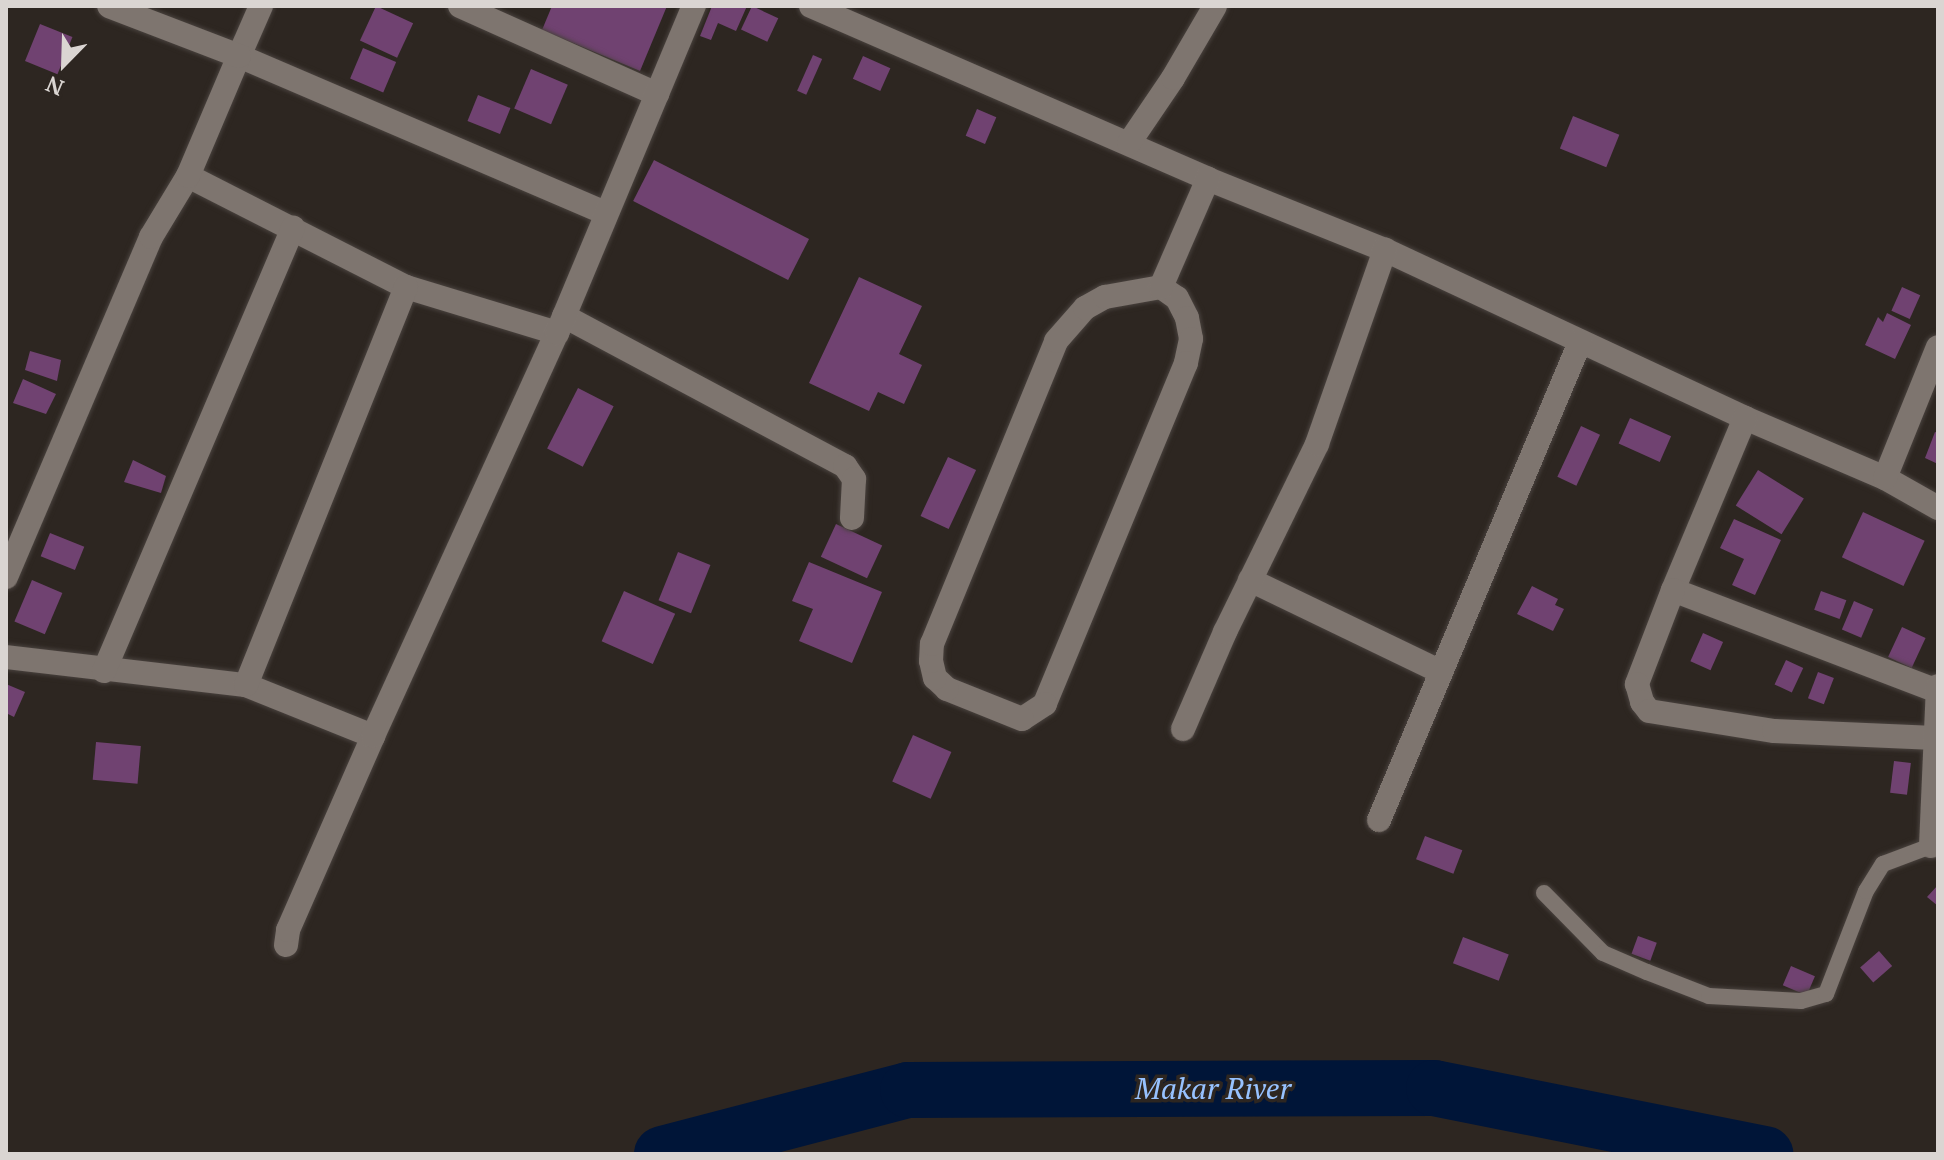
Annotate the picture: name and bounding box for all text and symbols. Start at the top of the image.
north arrow [24,24,104,104]
text: N [41,70,68,103]
water label: Makar River [1135,1070,1291,1106]

